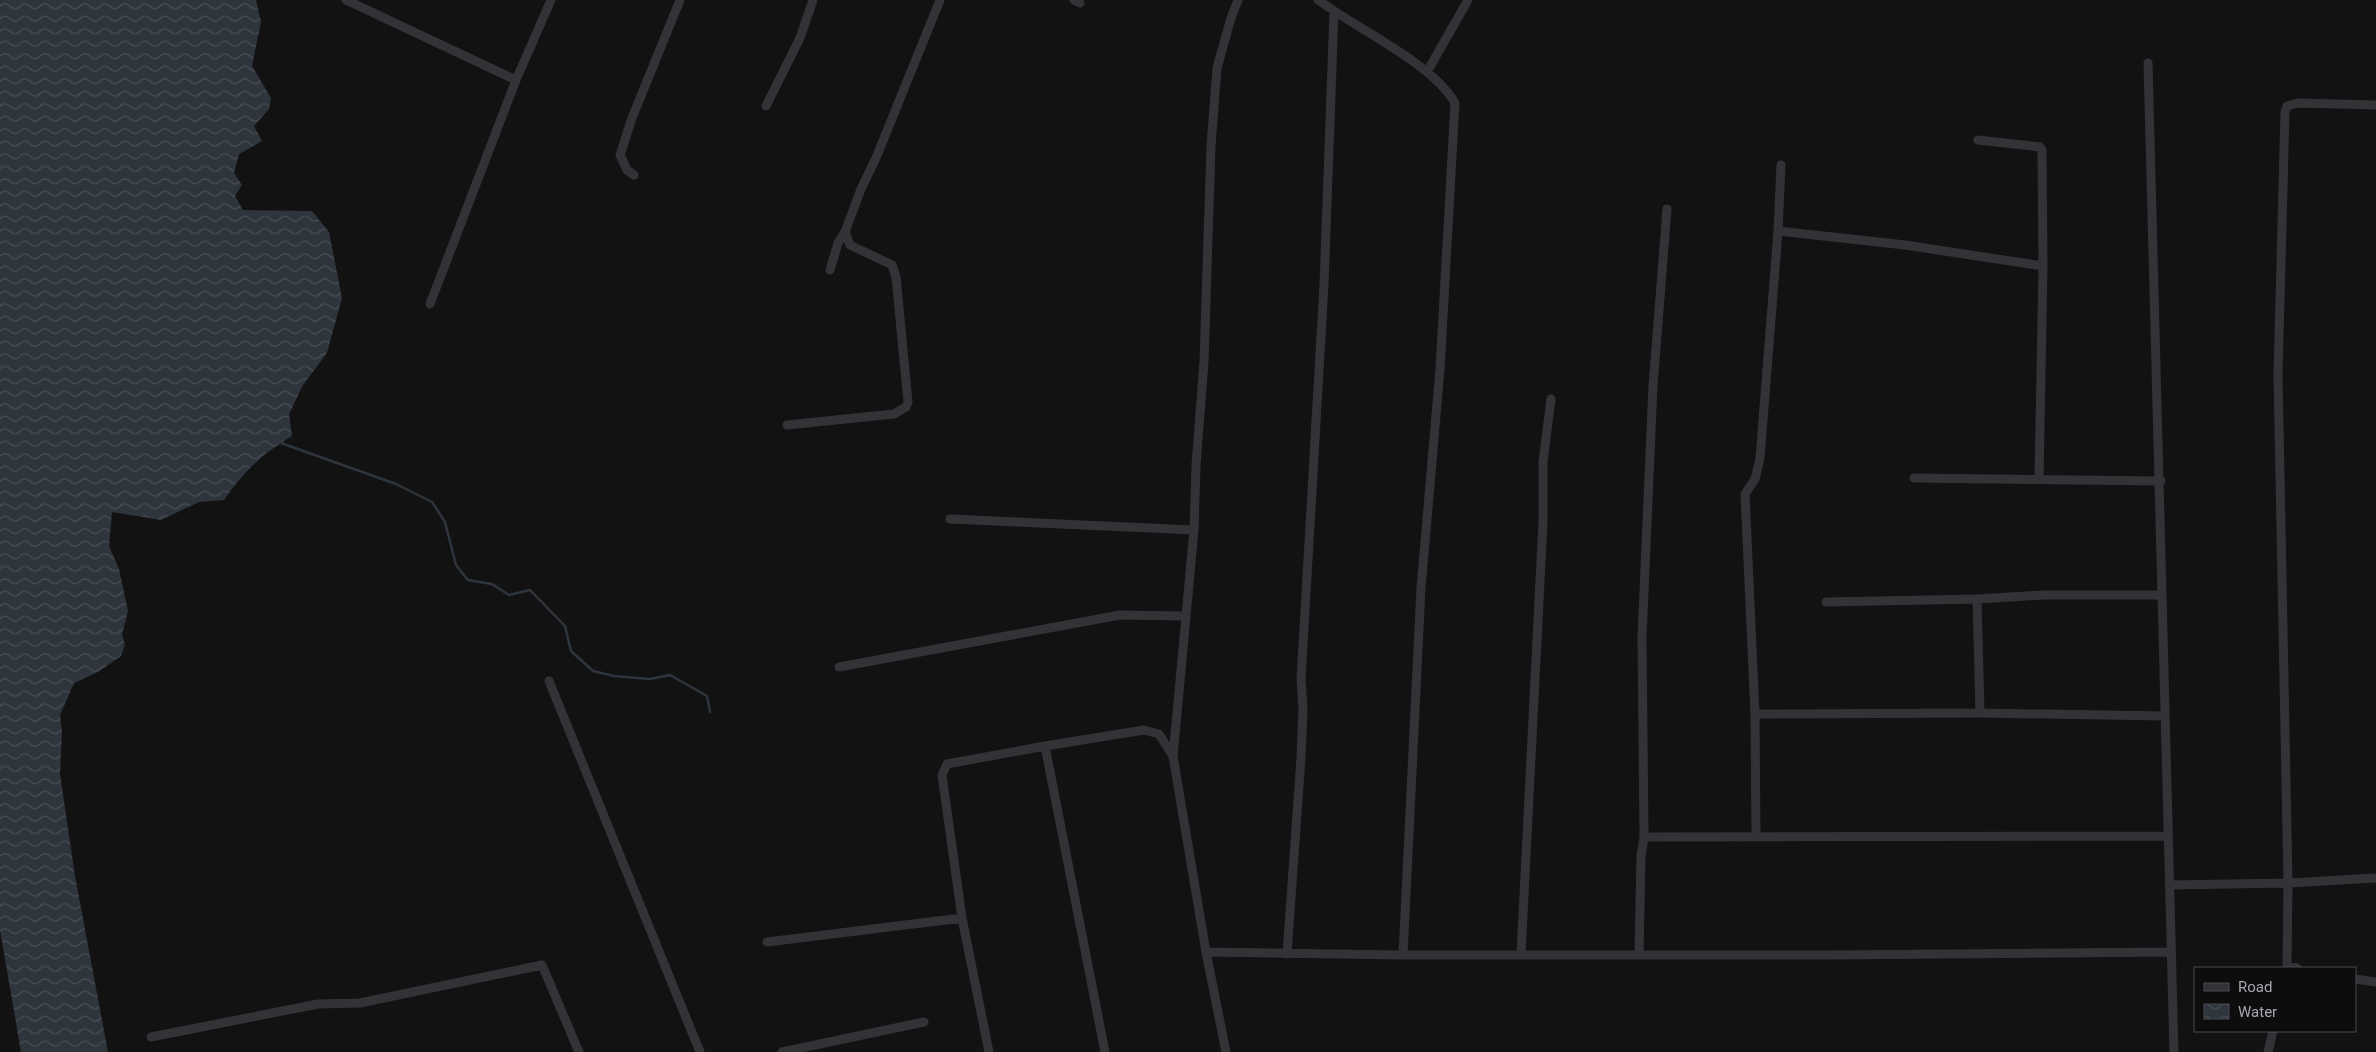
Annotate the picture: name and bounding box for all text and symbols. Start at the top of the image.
legend [2194,967,2356,1032]
text: Road [2238,978,2272,996]
text: Water [2238,1003,2277,1021]

